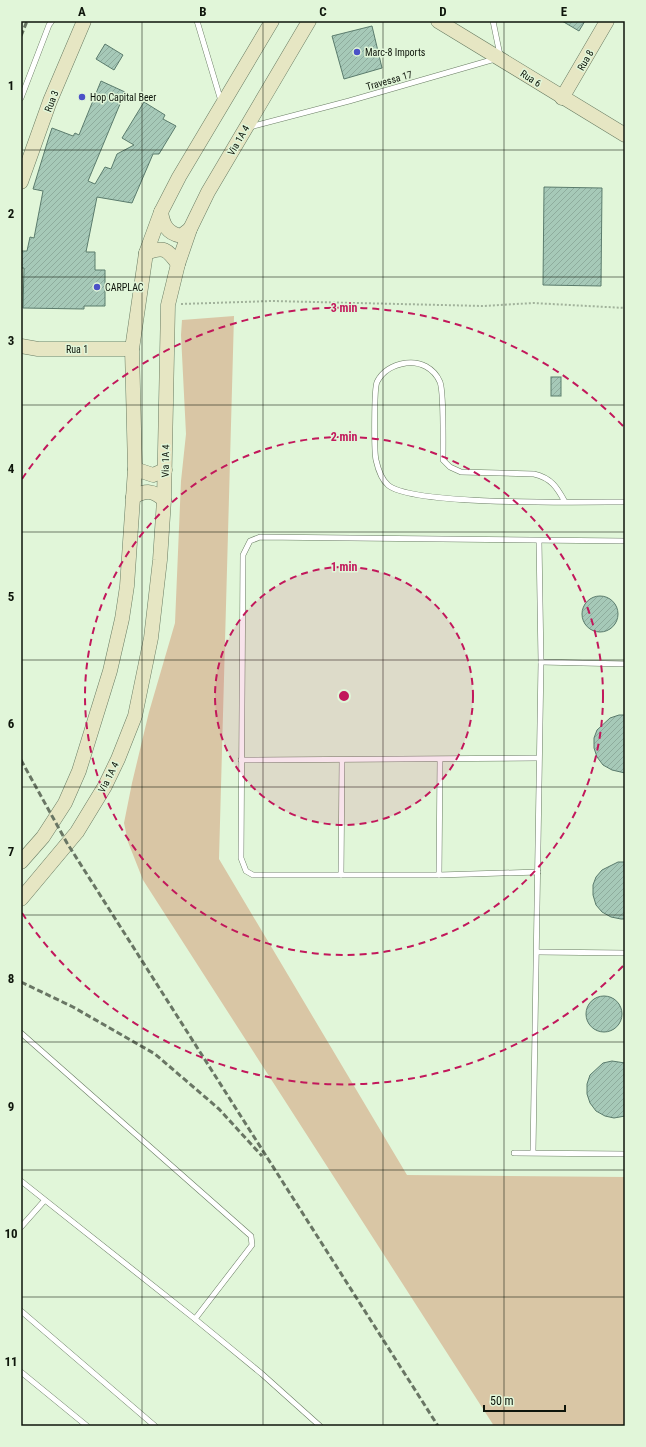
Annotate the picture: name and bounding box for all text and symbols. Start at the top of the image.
text: A [78,4,86,19]
text: B [199,4,207,19]
text: C [319,4,327,19]
text: D [439,4,447,19]
text: E [561,4,568,19]
marker: Marc-8 Imports [352,47,362,57]
place label: Marc-8 Imports [365,47,426,58]
street label: Rua 8 [575,48,596,73]
street label: Rua 6 [518,68,543,89]
street label: Travessa 17 [365,69,413,92]
text: 1 [8,78,14,93]
street label: Rua 3 [42,89,61,113]
marker: Hop Capital Beer [77,92,87,102]
place label: Hop Capital Beer [90,92,156,103]
street label: Via 1A 4 [225,123,251,157]
text: 2 [8,206,15,221]
marker: CARPLAC [92,282,102,292]
place label: CARPLAC [105,282,144,293]
text: 3 min [331,301,357,315]
text: 3 [8,333,14,348]
street label: Rua 1 [66,344,88,355]
text: 2 min [331,430,357,444]
street label: Via 1A 4 [160,444,171,478]
text: 4 [8,461,15,476]
text: 1 min [331,560,357,574]
text: 5 [8,589,15,604]
centre of rings [337,689,351,703]
text: 6 [8,716,15,731]
street label: Via 1A 4 [96,760,121,794]
text: 7 [8,844,15,859]
text: 8 [8,971,14,986]
text: 9 [8,1099,14,1114]
text: 10 [4,1226,18,1241]
text: 11 [4,1354,18,1369]
scale bar [484,1387,565,1413]
text: 50 m [490,1394,514,1408]

